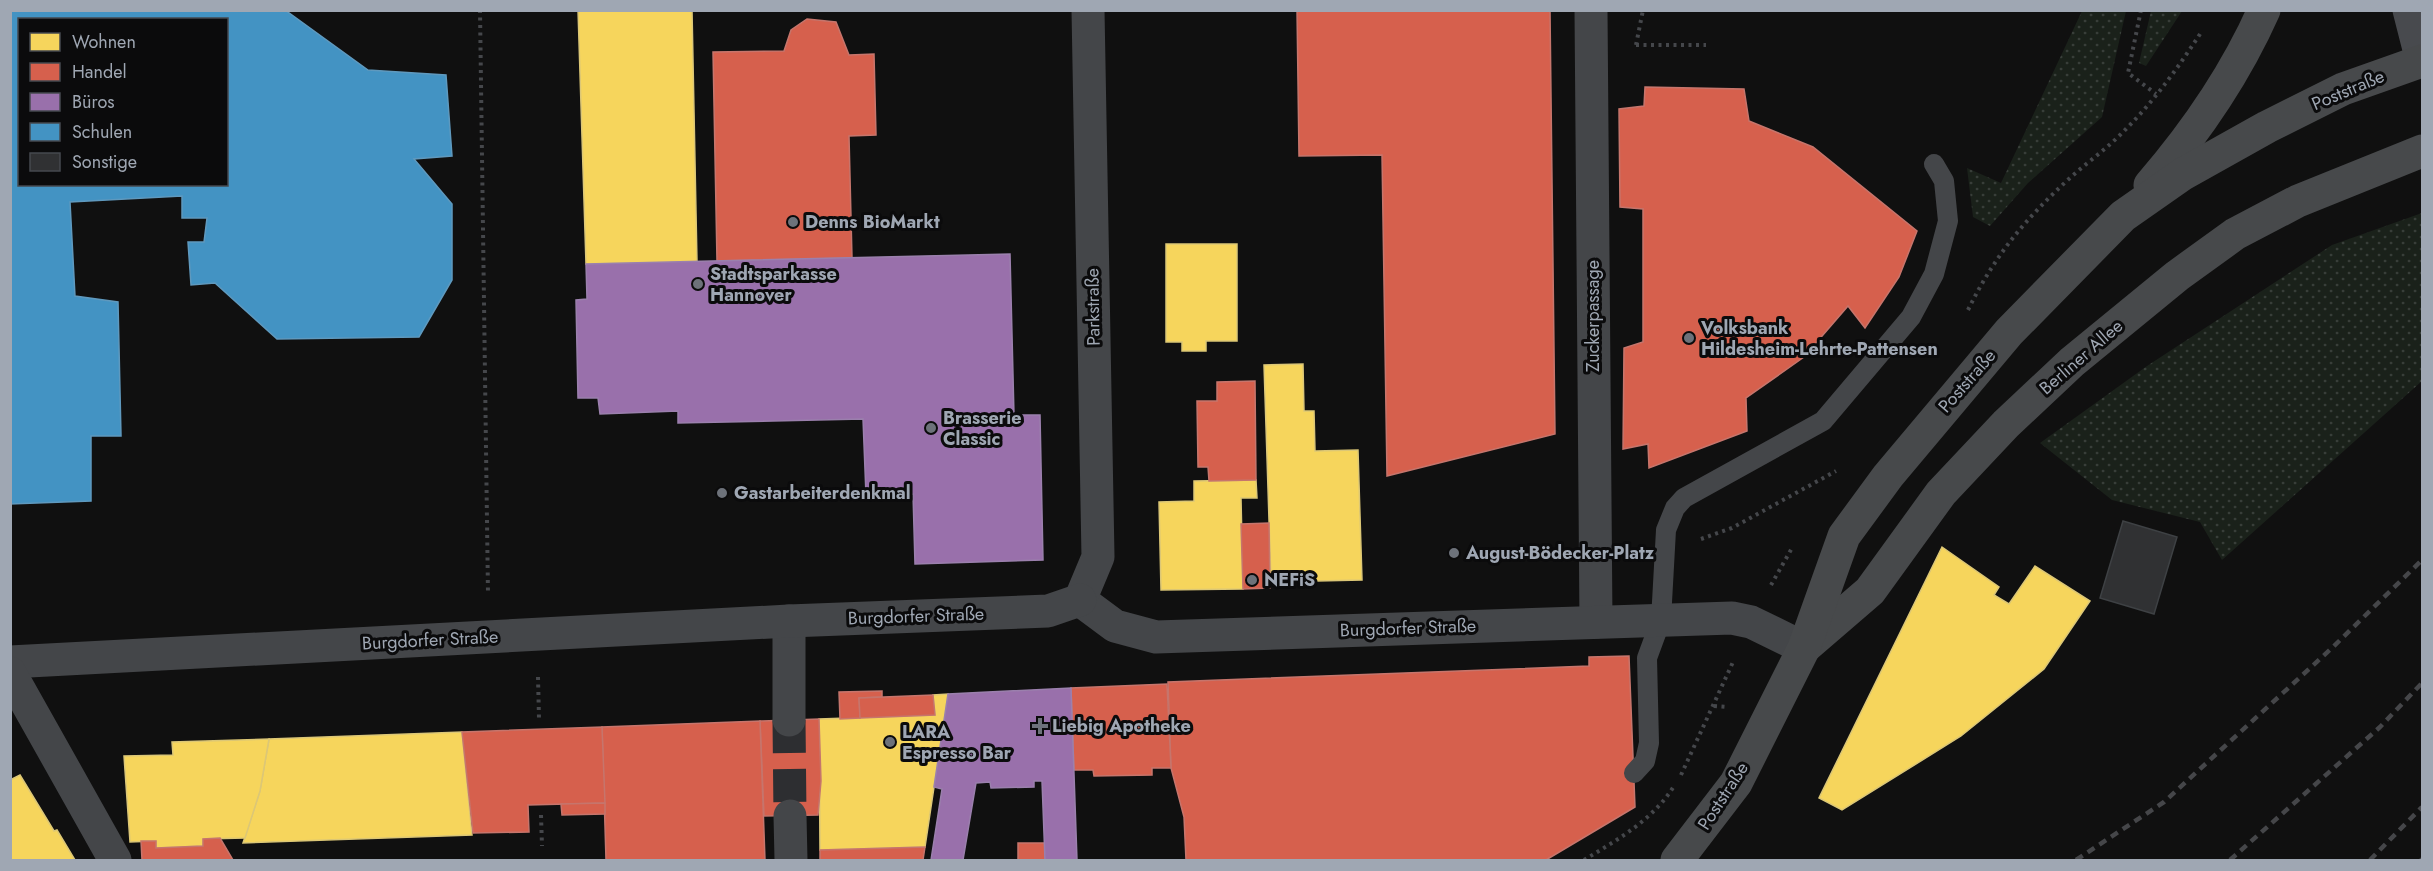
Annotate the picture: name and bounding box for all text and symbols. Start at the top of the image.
legend [18,18,228,186]
text: Wohnen [72,29,136,55]
text: Handel [72,59,127,85]
street label: Poststraße [2308,63,2388,117]
text: Büros [72,89,114,115]
text: Schulen [72,119,132,145]
text: Sonstige [72,149,137,175]
place label: Denns BioMarkt [805,209,940,235]
marker: Denns BioMarkt [786,215,800,229]
street label: Zuckerpassage [1580,260,1606,372]
place label: Stadtsparkasse Hannover [710,261,837,308]
street label: Parkstraße [1079,268,1107,346]
marker: Stadtsparkasse Hannover [691,277,705,291]
street label: Berliner Allee [2033,313,2129,401]
place label: Volksbank Hildesheim-Lehrte-Pattensen [1700,315,1938,362]
marker: Volksbank Hildesheim-Lehrte-Pattensen [1682,331,1696,345]
street label: Poststraße [1932,344,2002,418]
place label: Brasserie Classic [943,405,1021,452]
marker: Brasserie Classic [924,421,938,435]
place label: Gastarbeiterdenkmal [734,480,911,506]
marker: Gastarbeiterdenkmal [715,486,729,500]
place label: August-Bödecker-Platz [1465,540,1655,566]
marker: August-Bödecker-Platz [1447,546,1461,560]
place label: NEFiS [1264,567,1315,593]
marker: NEFiS [1245,573,1259,587]
street label: Burgdorfer Straße [847,601,985,631]
street label: Burgdorfer Straße [1339,613,1477,643]
street label: Burgdorfer Straße [361,623,499,657]
place label: Liebig Apotheke [1052,713,1191,739]
place label: LARA Espresso Bar [902,719,1012,766]
marker: Liebig Apotheke [1033,719,1047,733]
marker: LARA Espresso Bar [883,735,897,749]
street label: Poststraße [1691,757,1755,835]

